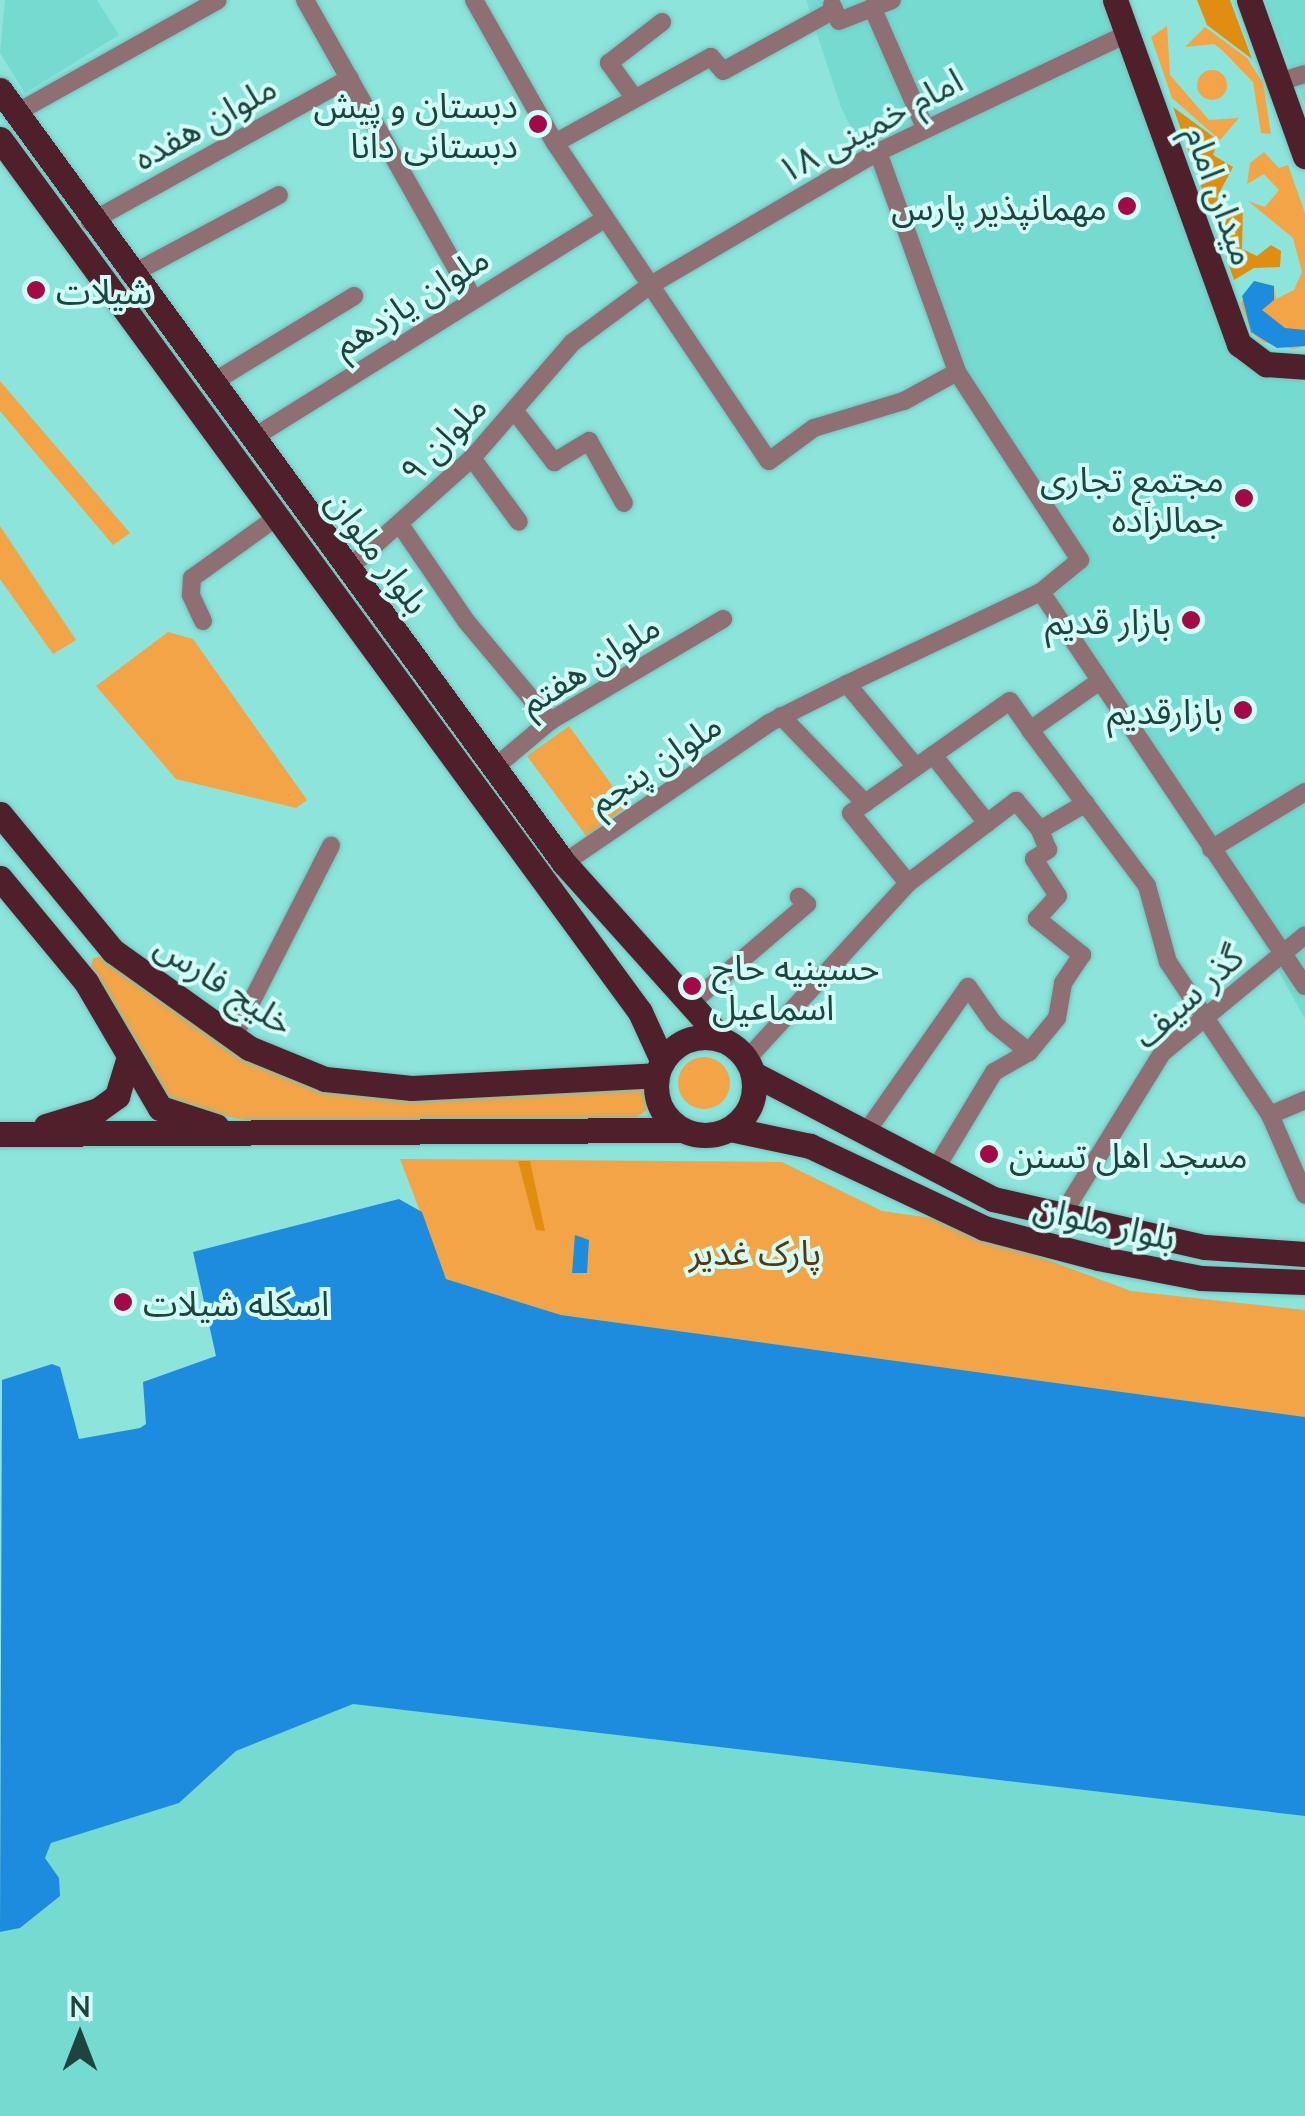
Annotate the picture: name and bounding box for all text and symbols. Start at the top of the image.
street label: امام خمینی ۱۸ [769,58,969,190]
street label: ملوان هفده [125,65,283,177]
place label: دبستان و پیش دبستانی دانا [313,83,518,165]
marker: دبستان و پیش دبستانی دانا [527,113,549,135]
street label: میدان امام [1177,120,1267,270]
place label: مهمانپذیر پارس [891,185,1107,227]
marker: مهمانپذیر پارس [1116,195,1138,217]
street label: ملوان یازدهم [324,236,496,364]
place label: شیلات [56,269,152,311]
marker: شیلات [25,279,47,301]
street label: ملوان ۹ [390,385,494,491]
place label: مجتمع تجاری جمالزاده [1040,457,1224,539]
street label: بلوار ملوان [319,481,439,621]
marker: مجتمع تجاری جمالزاده [1233,487,1255,509]
place label: بازار قدیم [1045,599,1171,641]
street label: ملوان هفتم [511,604,667,722]
marker: بازار قدیم [1180,609,1202,631]
place label: بازارقدیم [1107,689,1223,731]
marker: بازارقدیم [1232,699,1254,721]
street label: ملوان پنجم [580,702,728,822]
street label: خلیج فارس [148,923,302,1043]
street label: گذر سیف [1123,935,1251,1055]
place label: حسینیه حاج اسماعیل [712,945,880,1027]
marker: حسینیه حاج اسماعیل [681,975,703,997]
place label: مسجد اهل تسنن [1009,1133,1248,1175]
marker: مسجد اهل تسنن [978,1143,1000,1165]
street label: بلوار ملوان [1030,1184,1180,1258]
park label: پارک غدیر [689,1230,821,1272]
place label: اسکله شیلات [143,1281,329,1323]
marker: اسکله شیلات [112,1291,134,1313]
north arrow [30,1986,130,2086]
text: N [69,1989,91,2023]

